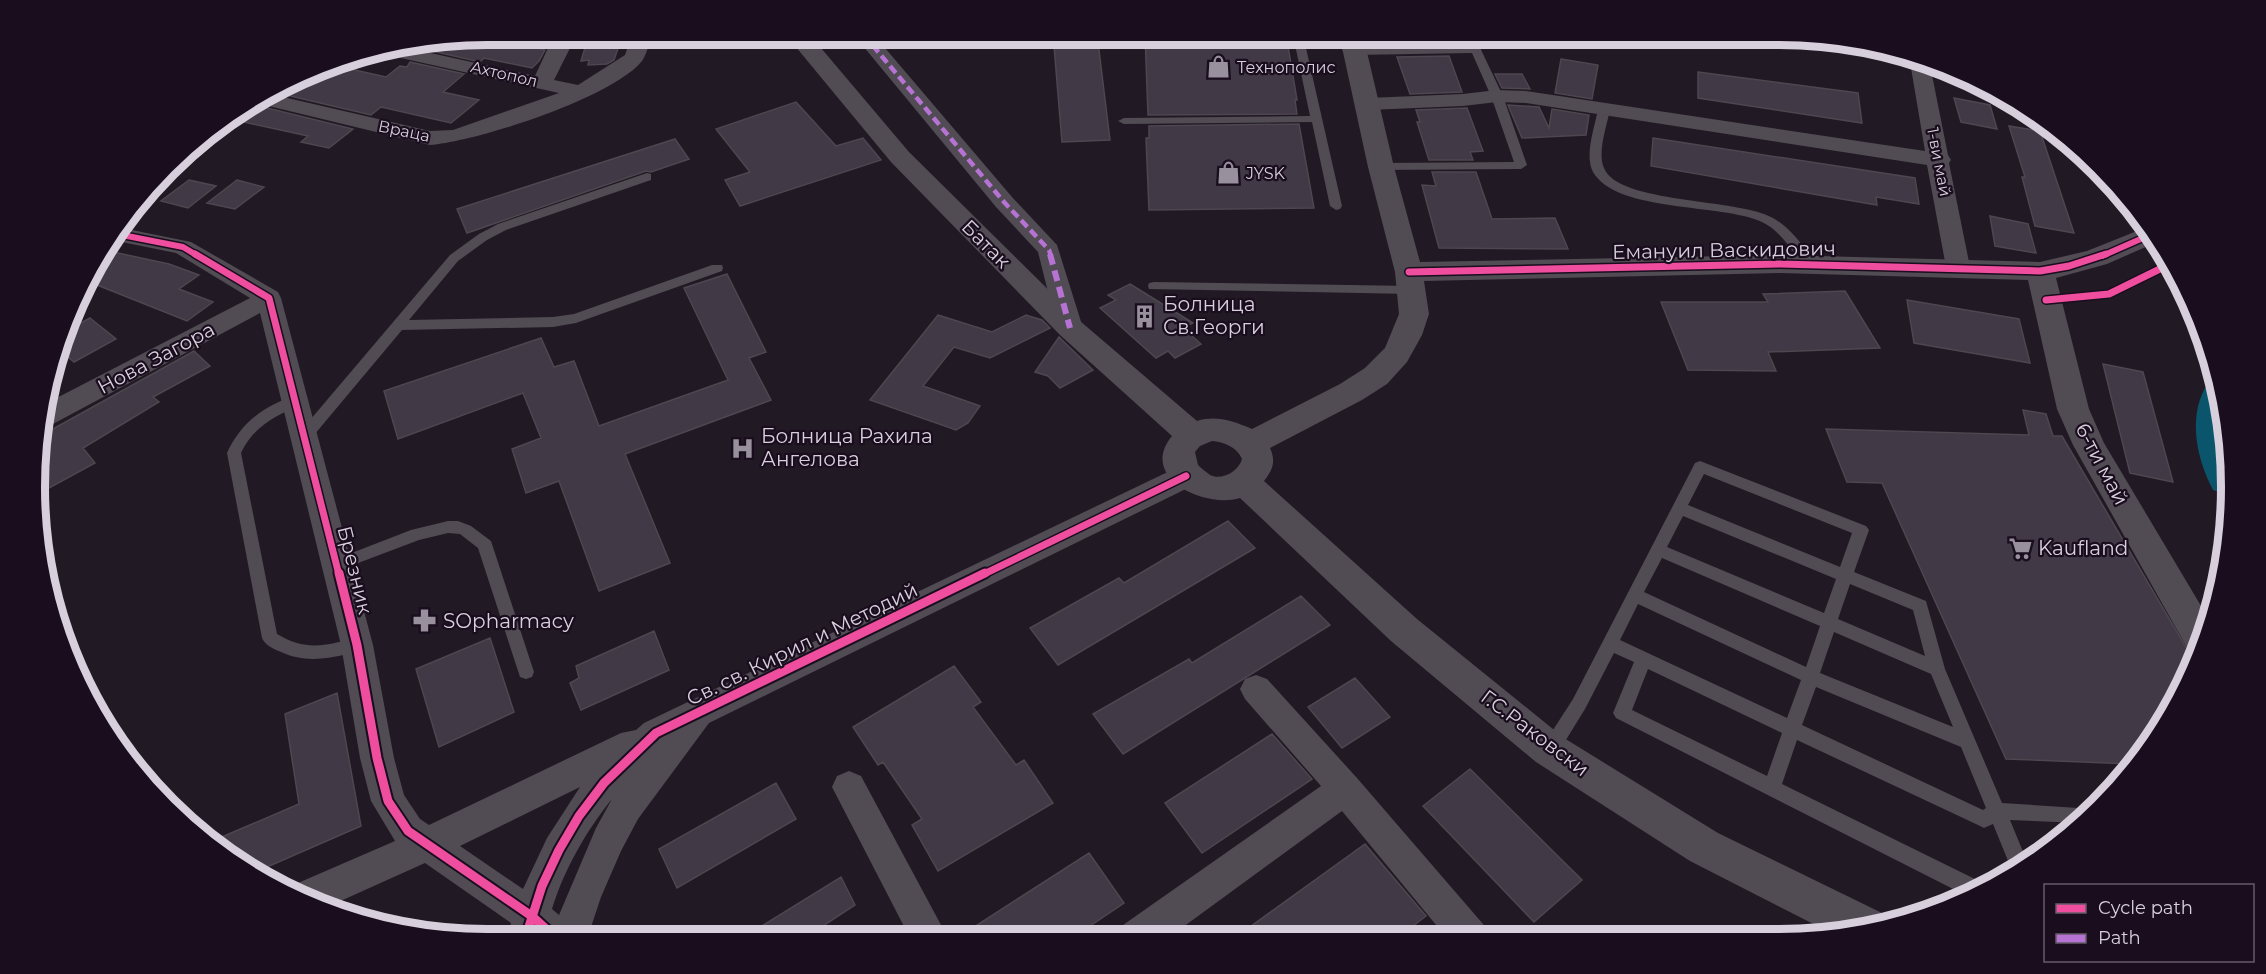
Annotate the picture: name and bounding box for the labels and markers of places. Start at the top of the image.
shop icon: Технополис [1206,54,1232,80]
place label: Технополис [1237,58,1336,77]
shop icon: JYSK [1215,160,1241,186]
place label: JYSK [1245,164,1286,183]
place label: Болница Св.Георги [1163,292,1265,339]
building icon: Болница Св.Георги [1132,303,1158,329]
place label: Болница Рахила Ангелова [761,424,933,471]
hospital icon: Болница Рахила Ангелова [730,435,756,461]
supermarket icon: Kaufland [2007,535,2033,561]
place label: Kaufland [2038,536,2128,560]
pharmacy icon: SOpharmacy [412,608,438,634]
place label: SOpharmacy [443,609,574,633]

